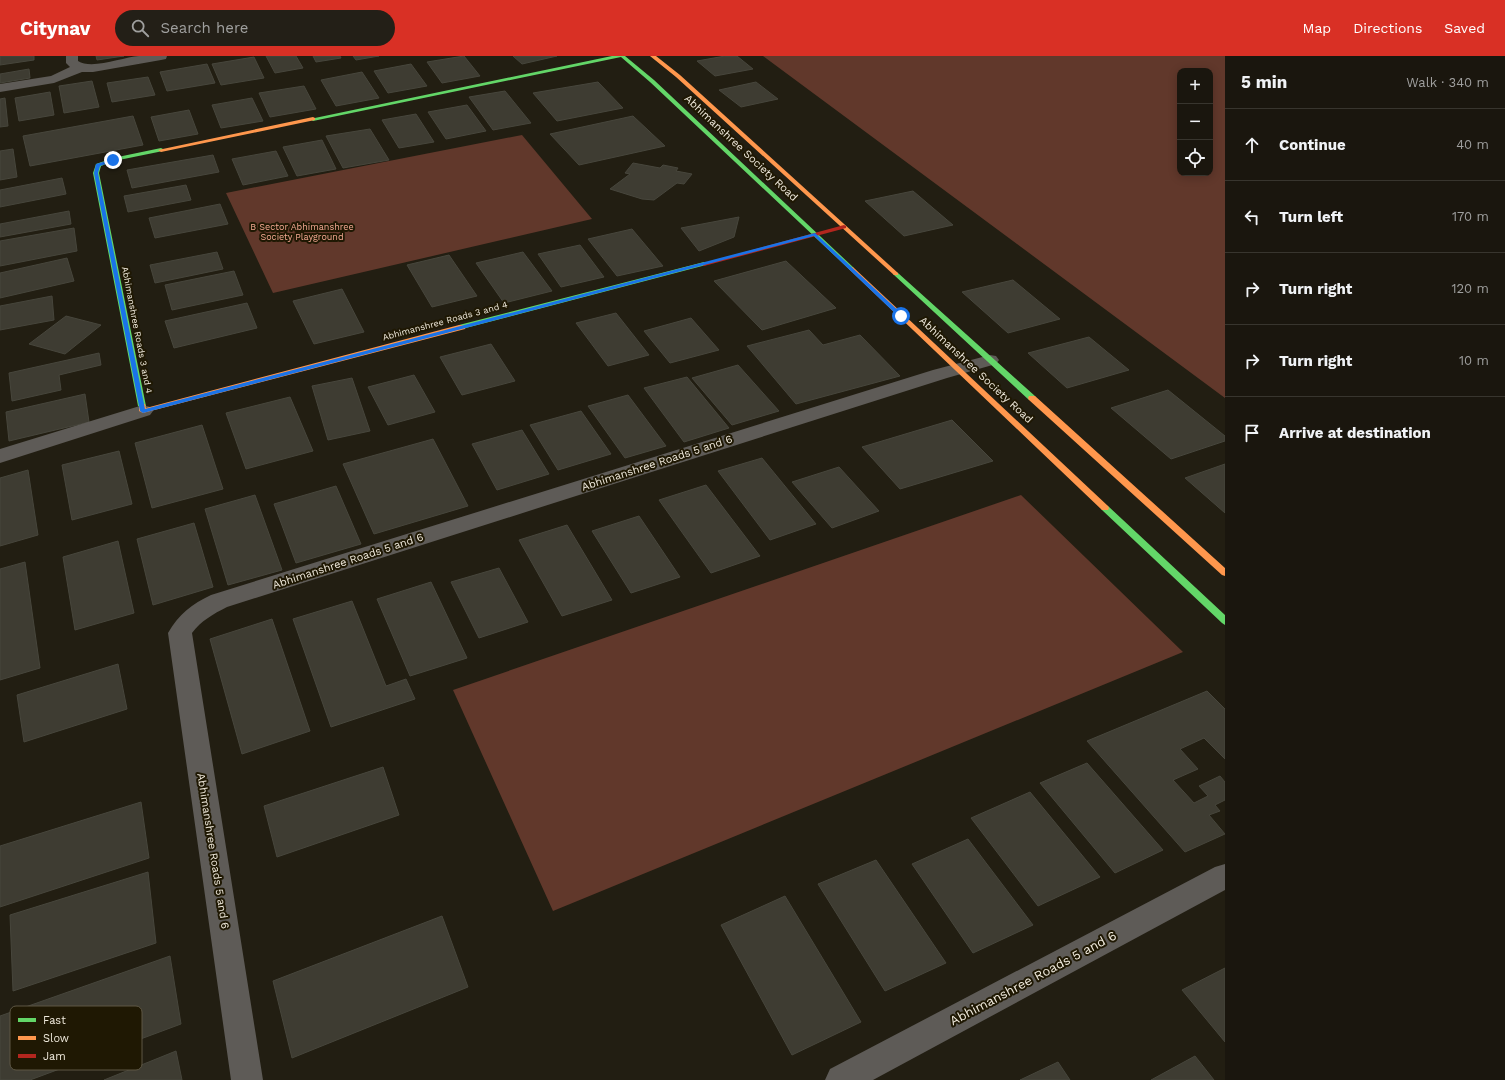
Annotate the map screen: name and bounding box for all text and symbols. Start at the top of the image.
search box [115,10,395,46]
text: Citynav [20,17,91,40]
icon: search [129,17,151,39]
text: Search here [161,19,248,37]
text: Map [1303,20,1331,36]
text: Directions [1353,20,1422,36]
text: Saved [1444,20,1485,36]
map controls [1177,68,1213,176]
button: + [1177,68,1213,104]
text: 5 min [1241,72,1287,92]
text: Walk · 340 m [1406,75,1489,90]
street label: Abhimanshree Society Road [682,92,800,204]
button: − [1177,104,1213,140]
icon: ahead [1241,134,1263,156]
text: Continue [1279,136,1346,154]
text: 40 m [1456,137,1489,152]
button: locate [1177,140,1213,176]
route end [104,151,122,169]
icon: left [1241,206,1263,228]
text: Turn left [1279,208,1343,226]
text: 170 m [1452,209,1489,224]
park label: B Sector Abhimanshree Society Playground [250,222,354,242]
street label: Abhimanshree Roads 3 and 4 [120,266,154,395]
icon: right [1241,278,1263,300]
text: Turn right [1279,280,1352,298]
text: 120 m [1451,281,1489,296]
street label: Abhimanshree Roads 3 and 4 [381,299,509,343]
route start [892,307,910,325]
street label: Abhimanshree Society Road [917,314,1035,426]
icon: right [1241,350,1263,372]
text: Turn right [1279,352,1352,370]
text: 10 m [1459,353,1489,368]
icon: arrive [1241,422,1263,444]
text: Arrive at destination [1279,424,1431,442]
street label: Abhimanshree Roads 5 and 6 [580,432,734,494]
street label: Abhimanshree Roads 5 and 6 [271,530,425,592]
street label: Abhimanshree Roads 5 and 6 [194,772,232,930]
street label: Abhimanshree Roads 5 and 6 [947,928,1119,1028]
legend [10,1006,142,1070]
text: Fast [43,1014,66,1027]
text: Slow [43,1032,69,1045]
text: Jam [43,1050,66,1063]

